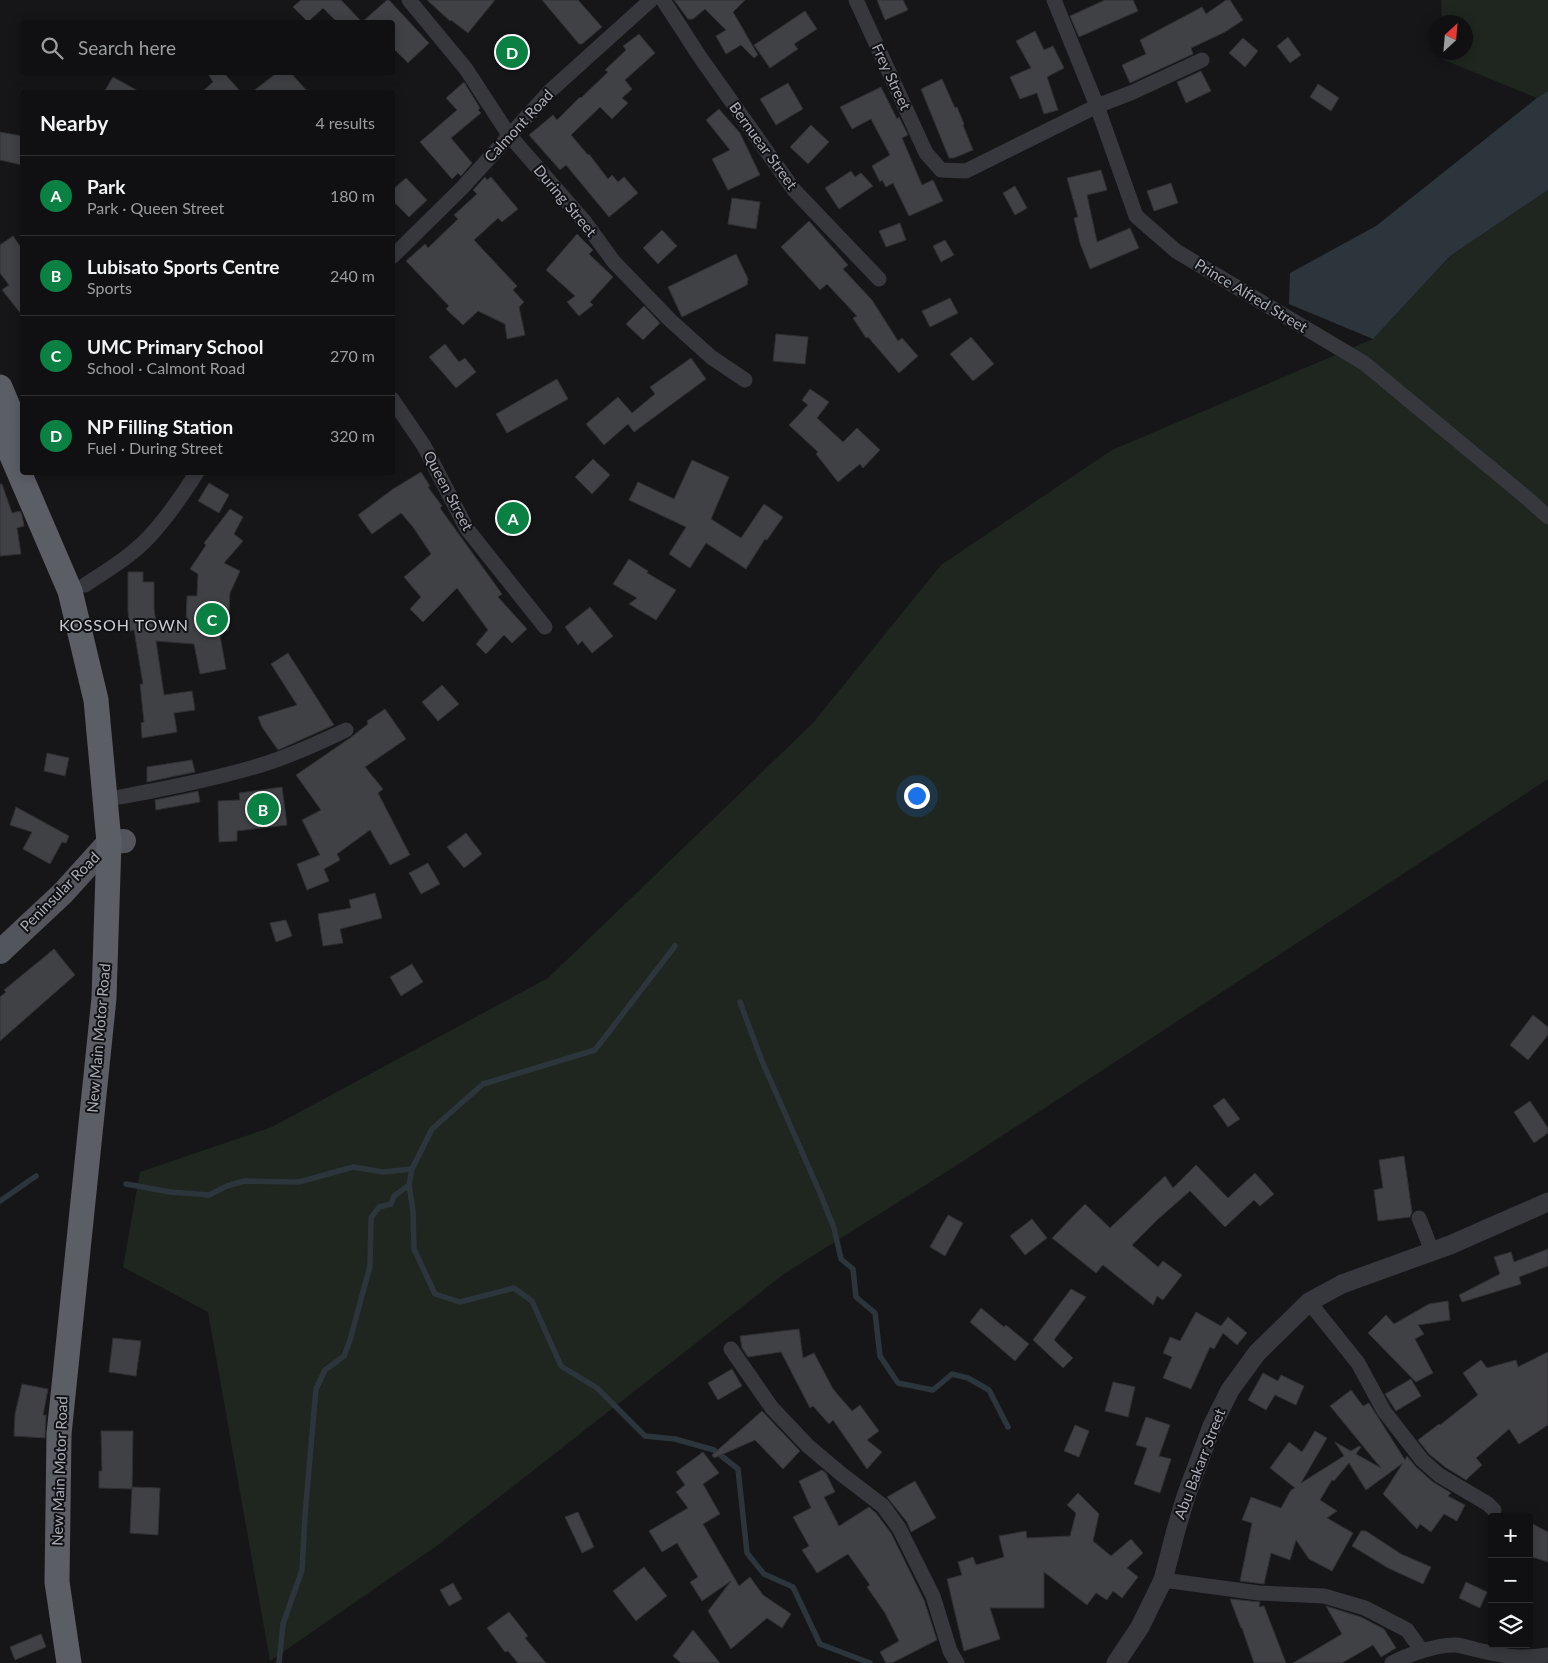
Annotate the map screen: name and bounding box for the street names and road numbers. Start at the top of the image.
street label: Frey Street [869,40,915,113]
street label: Calmont Road [480,85,556,165]
street label: Bernuear Street [726,98,802,193]
street label: During Street [531,161,601,240]
street label: Prince Alfred Street [1192,254,1312,336]
street label: Queen Street [420,448,478,534]
street label: Peninsular Road [16,848,103,935]
street label: New Main Motor Road [83,963,113,1113]
street label: New Main Motor Road [47,1396,71,1546]
street label: Abu Bakarr Street [1170,1405,1229,1521]

